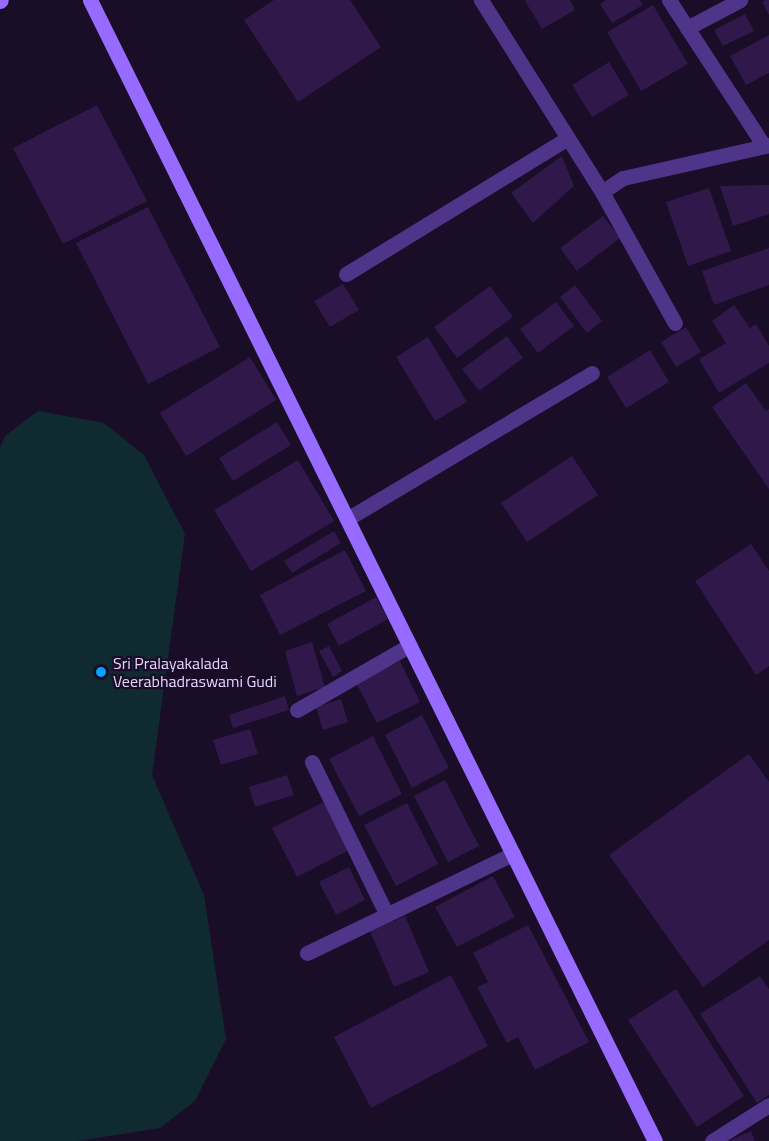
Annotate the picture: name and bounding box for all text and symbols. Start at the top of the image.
place label: Sri Pralayakalada Veerabhadraswami Gudi [113,653,277,691]
marker: Sri Pralayakalada Veerabhadraswami Gudi [94,665,108,679]

